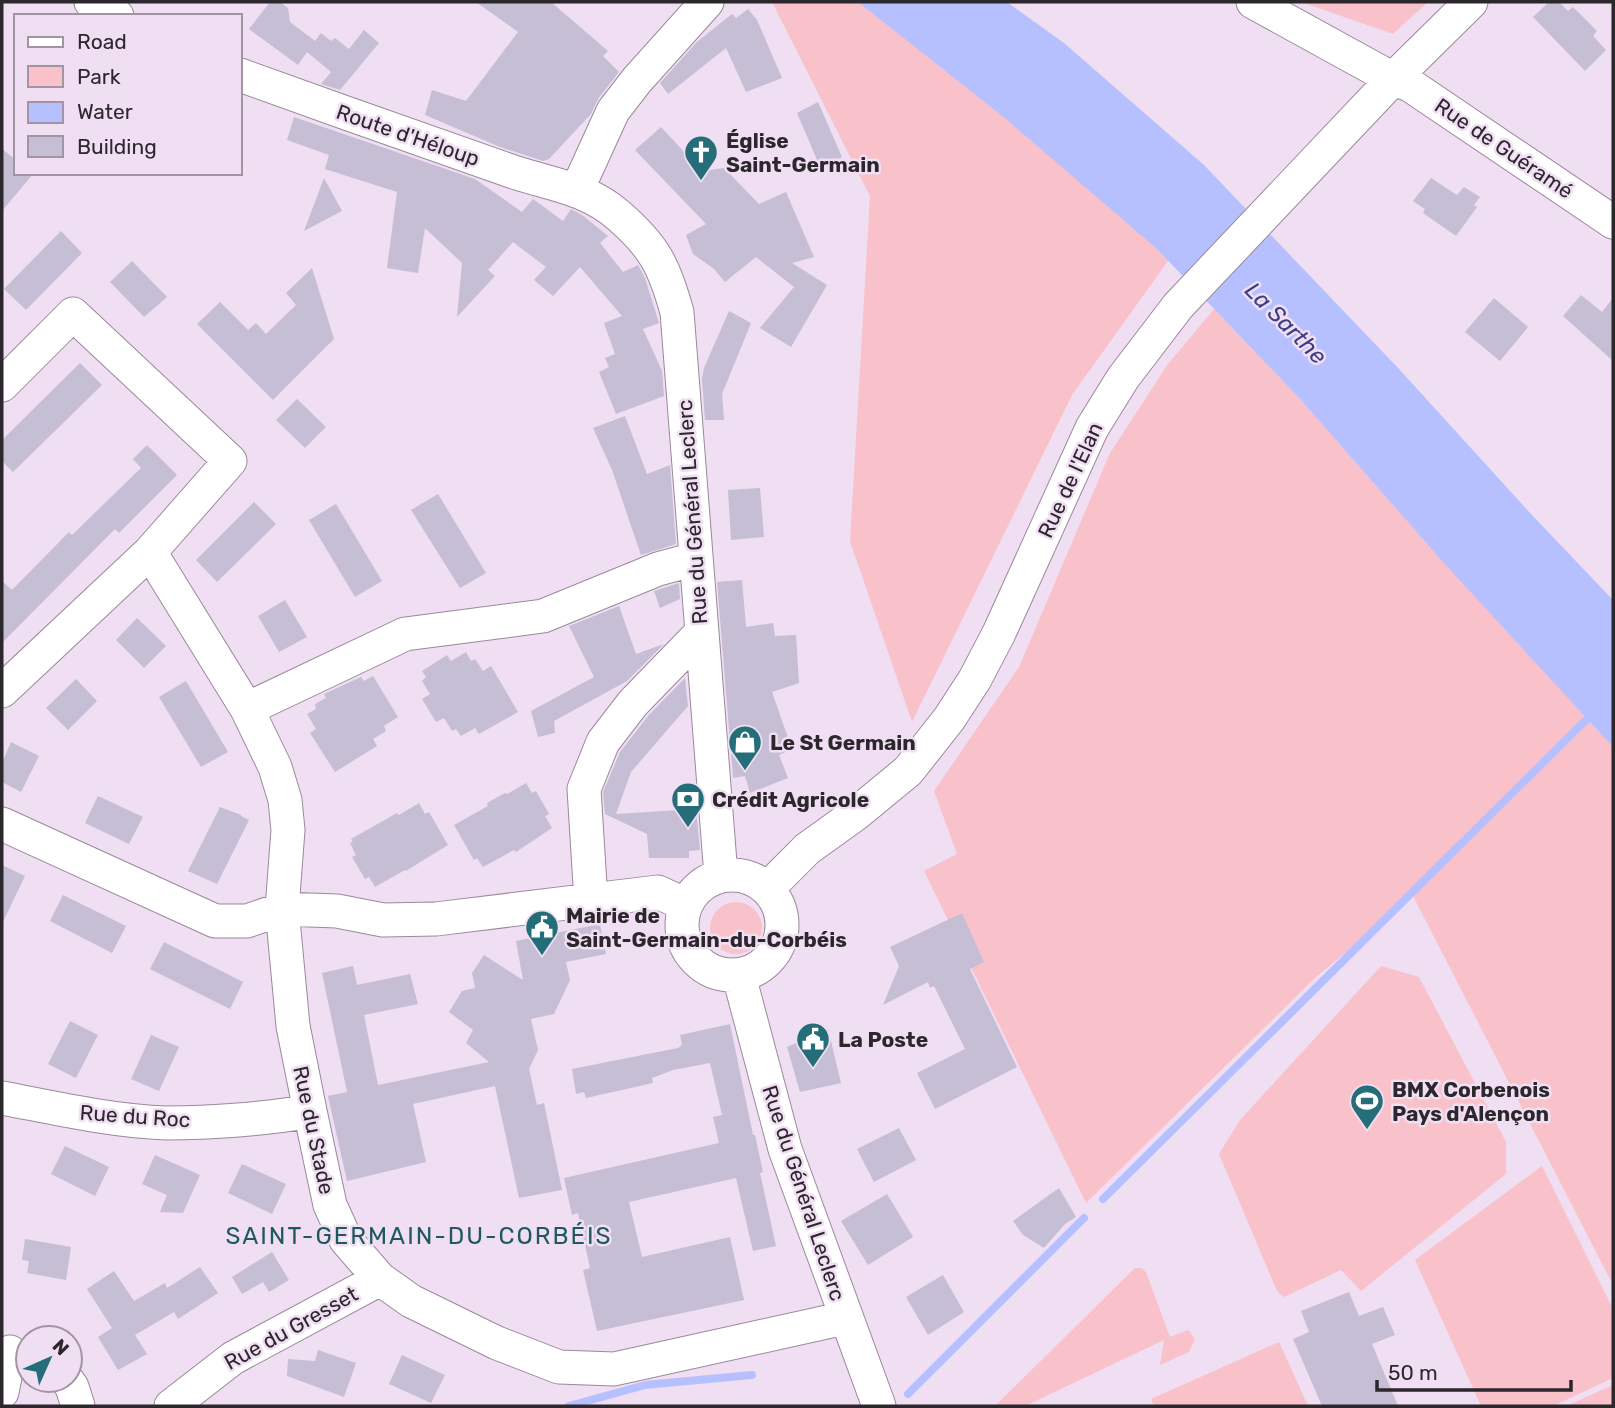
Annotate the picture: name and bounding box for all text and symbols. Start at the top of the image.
legend [14,14,242,175]
text: Road [77,29,127,54]
text: Park [77,64,121,89]
street label: Rue de Guéramé [1430,93,1578,203]
text: Water [77,99,133,124]
street label: Route d'Héloup [333,99,483,171]
place label: Église Saint-Germain [726,128,880,177]
church icon: Église Saint-Germain [682,133,720,182]
text: Building [77,134,157,159]
water label: La Sarthe [1239,276,1333,370]
street label: Rue du Général Leclerc [672,399,712,625]
street label: Rue de l'Elan [1032,418,1108,542]
shop icon: Le St Germain [726,723,764,772]
place label: Le St Germain [770,730,916,755]
bank icon: Crédit Agricole [669,780,707,829]
place label: Crédit Agricole [712,787,869,812]
place label: Mairie de Saint-Germain-du-Corbéis [566,903,847,952]
public building icon: Mairie de Saint-Germain-du-Corbéis [523,908,561,957]
public building icon: La Poste [794,1020,832,1069]
place label: La Poste [838,1027,928,1052]
street label: Rue du Stade [288,1063,340,1197]
place label: BMX Corbenois Pays d'Alençon [1392,1077,1550,1126]
street label: Rue du Général Leclerc [757,1082,851,1304]
sports icon: BMX Corbenois Pays d'Alençon [1348,1082,1386,1131]
street label: Rue du Roc [79,1100,191,1132]
district label: SAINT-GERMAIN-DU-CORBÉIS [225,1222,613,1250]
street label: Rue du Gresset [220,1281,362,1375]
north arrow [14,1324,84,1394]
text: N [48,1334,74,1360]
scale bar [1377,1348,1571,1392]
text: 50 m [1388,1360,1438,1385]

